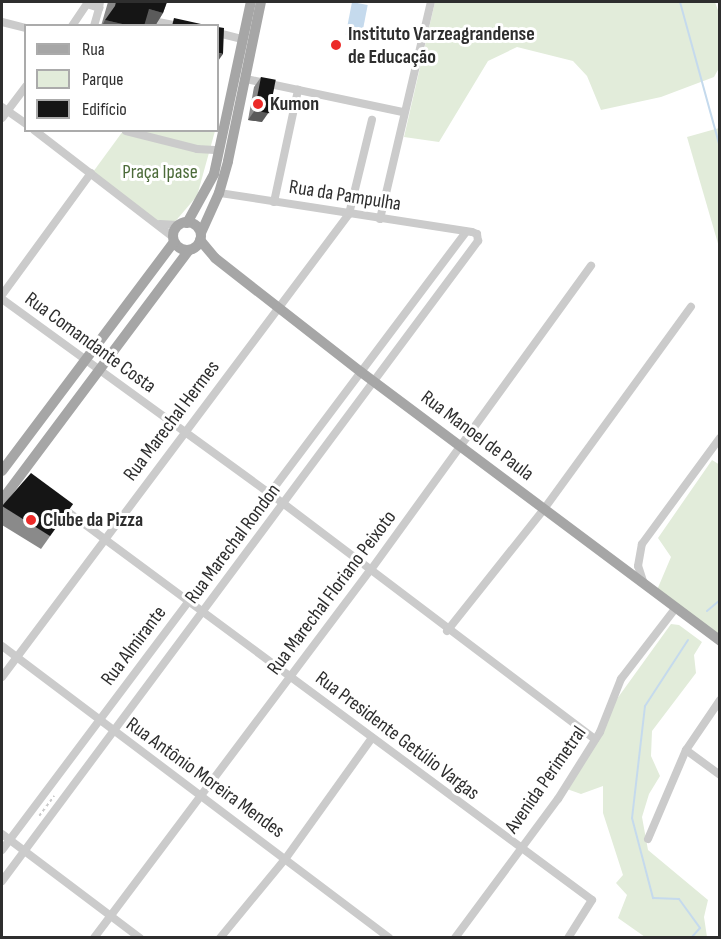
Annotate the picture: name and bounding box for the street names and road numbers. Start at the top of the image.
street label: Rua da Pampulha [287,175,403,217]
street label: Rua Comandante Costa [20,287,160,399]
street label: Rua Marechal Hermes [119,356,225,486]
street label: Rua Manoel de Paula [416,386,538,486]
street label: Rua Marechal Rondon [180,479,286,609]
street label: Rua Marechal Floriano Peixoto [262,506,402,680]
street label: Rua Almirante [96,601,172,691]
street label: Rua Presidente Getúlio Vargas [310,666,484,806]
street label: Rua Antônio Moreira Mendes [121,713,289,843]
street label: Avenida Perimetral [500,722,592,838]

